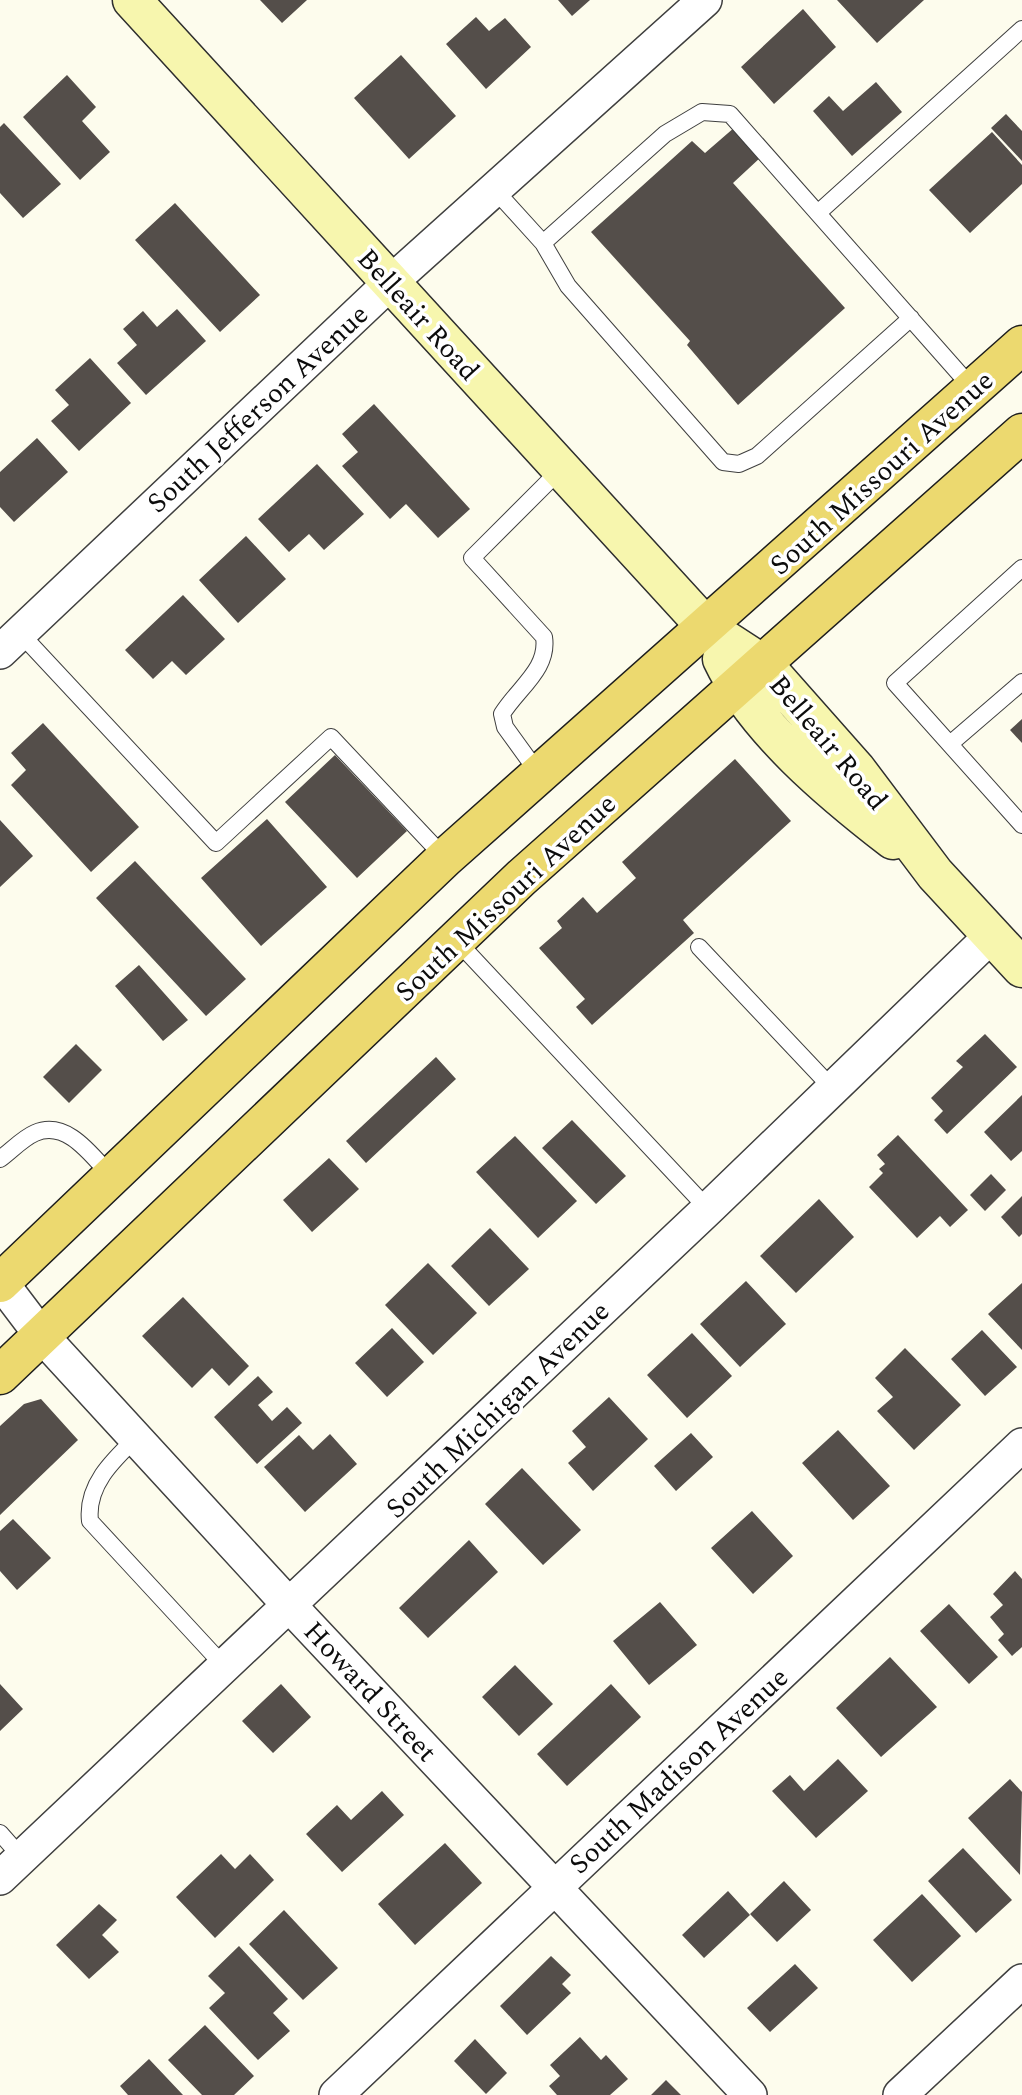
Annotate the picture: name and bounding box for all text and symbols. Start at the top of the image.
street label: Belleair Road [346,239,489,391]
street label: South Jefferson Avenue [137,294,379,524]
street label: South Missouri Avenue [760,360,1004,586]
street label: Belleair Road [758,666,898,820]
street label: South Missouri Avenue [386,784,626,1012]
street label: South Michigan Avenue [376,1291,620,1529]
street label: Howard Street [293,1612,447,1773]
street label: South Madison Avenue [559,1657,799,1885]

